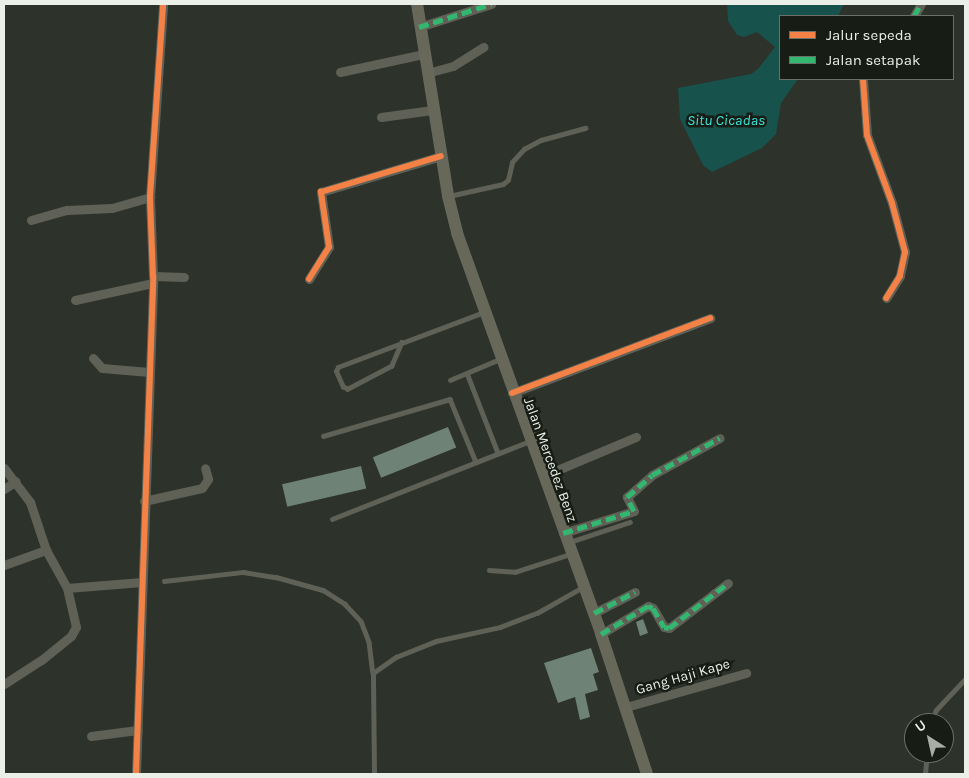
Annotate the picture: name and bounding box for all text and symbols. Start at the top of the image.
legend [779,15,954,80]
text: Jalur sepeda [826,26,912,44]
text: Jalan setapak [826,51,920,69]
water label: Situ Cicadas [687,112,765,130]
street label: Jalan Mercedez Benz [520,395,580,525]
street label: Gang Haji Kape [634,656,732,698]
north arrow [904,713,954,763]
text: U [912,716,930,736]

